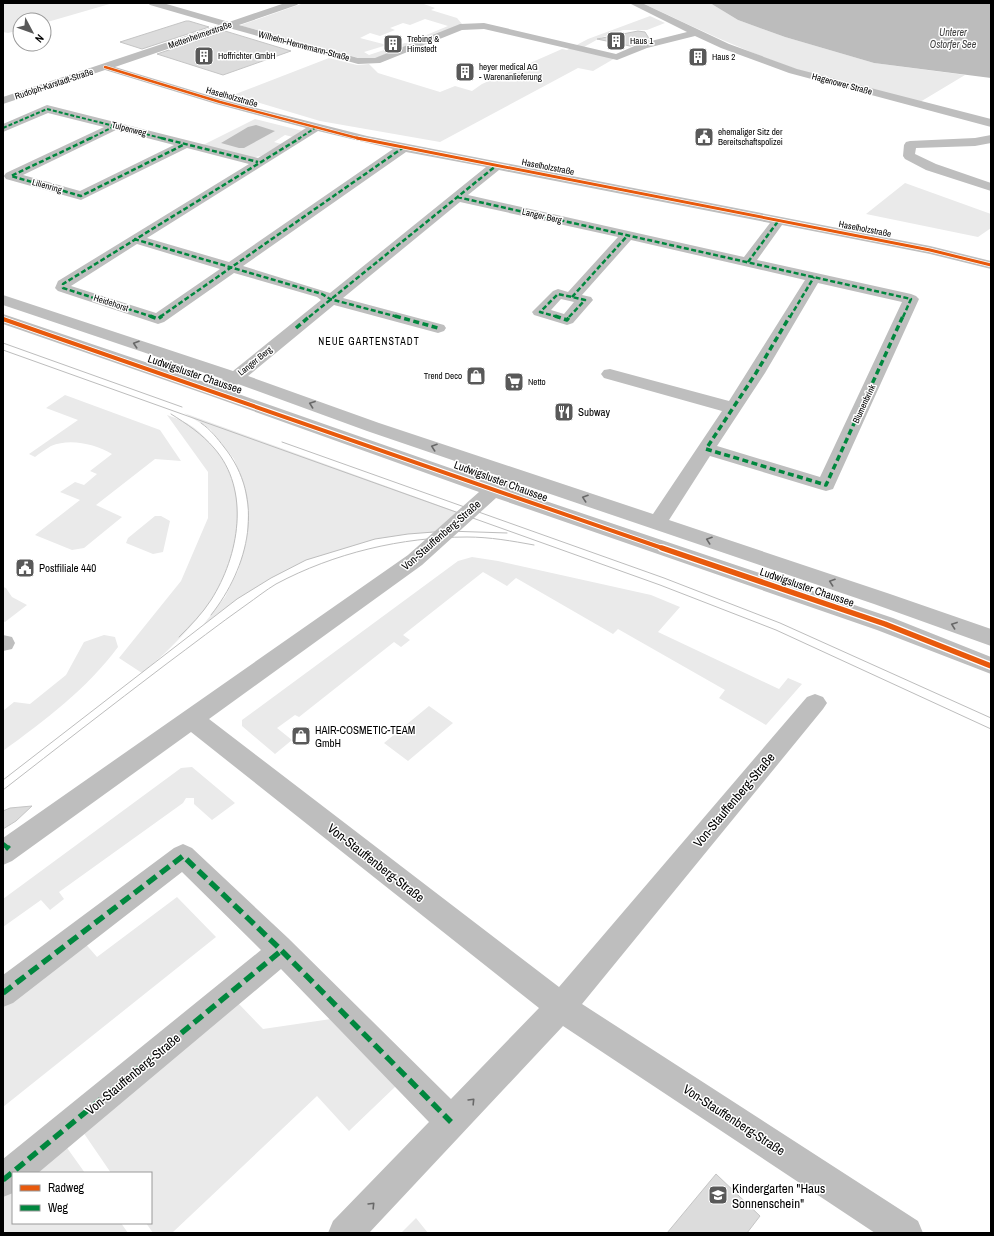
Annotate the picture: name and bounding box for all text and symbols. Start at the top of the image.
north arrow [12,12,52,52]
street label: Mettenheimerstraße [167,19,233,51]
water label: Unterer Ostorfer See [930,26,977,51]
street label: Wilhelm-Hennemann-Straße [257,28,351,64]
building icon: Haus 1 [605,30,627,52]
text: N [32,32,47,46]
building icon: Trebing & Himstedt [382,33,404,55]
place label: Trebing & Himstedt [407,33,439,55]
place label: Haus 1 [630,35,653,47]
building icon: Hoffrichter GmbH [193,45,215,67]
building icon: Haus 2 [687,46,709,68]
place label: Hoffrichter GmbH [218,50,276,62]
place label: Haus 2 [712,51,735,63]
building icon: heyer medical AG - Warenanlieferung [454,61,476,83]
place label: heyer medical AG - Warenanlieferung [479,61,543,83]
street label: Rudolph-Karstadt-Straße [13,66,95,102]
street label: Hagenower Straße [811,70,873,98]
street label: Haselholzstraße [205,84,259,110]
street label: Tulpenweg [110,119,149,139]
public building icon: ehemaliger Sitz der Bereitschaftspolizei [693,126,715,148]
place label: ehemaliger Sitz der Bereitschaftspolizei [718,126,783,148]
street label: Haselholzstraße [521,156,575,178]
street label: Lilienring [31,176,64,196]
street label: Langer Berg [521,206,564,227]
street label: Haselholzstraße [838,218,892,240]
street label: Heidehorst [92,292,130,314]
district label: NEUE GARTENSTADT [318,335,420,348]
one-way arrow [133,340,140,349]
street label: Langer Berg [235,343,275,378]
street label: Ludwigsluster Chaussee [146,351,244,397]
shop icon: Trend Deco [465,365,487,387]
place label: Trend Deco [424,370,462,382]
supermarket icon: Netto [503,371,525,393]
place label: Netto [528,376,546,388]
street label: Blumenbrink [850,382,878,425]
one-way arrow [308,401,315,409]
restaurant icon: Subway [553,401,575,423]
place label: Subway [578,405,611,419]
one-way arrow [431,443,438,452]
street label: Ludwigsluster Chaussee [452,458,550,504]
one-way arrow [582,495,589,503]
street label: Von-Stauffenberg-Straße [399,497,483,573]
one-way arrow [705,536,712,545]
public building icon: Postfiliale 440 [14,557,36,579]
place label: Postfiliale 440 [39,561,96,575]
street label: Ludwigsluster Chaussee [758,564,856,610]
one-way arrow [828,578,835,586]
one-way arrow [951,621,958,630]
place label: HAIR-COSMETIC-TEAM GmbH [315,723,415,750]
shop icon: HAIR-COSMETIC-TEAM GmbH [290,725,312,747]
street label: Von-Stauffenberg-Straße [689,749,779,851]
street label: Von-Stauffenberg-Straße [324,820,428,906]
street label: Von-Stauffenberg-Straße [82,1029,184,1119]
street label: Von-Stauffenberg-Straße [680,1081,788,1159]
one-way arrow [467,1098,474,1106]
legend [12,1172,152,1224]
text: Radweg [48,1180,85,1196]
place label: Kindergarten "Haus Sonnenschein" [732,1180,825,1212]
school or university icon: Kindergarten "Haus Sonnenschein" [707,1184,729,1206]
text: Weg [48,1200,69,1216]
one-way arrow [367,1202,375,1210]

